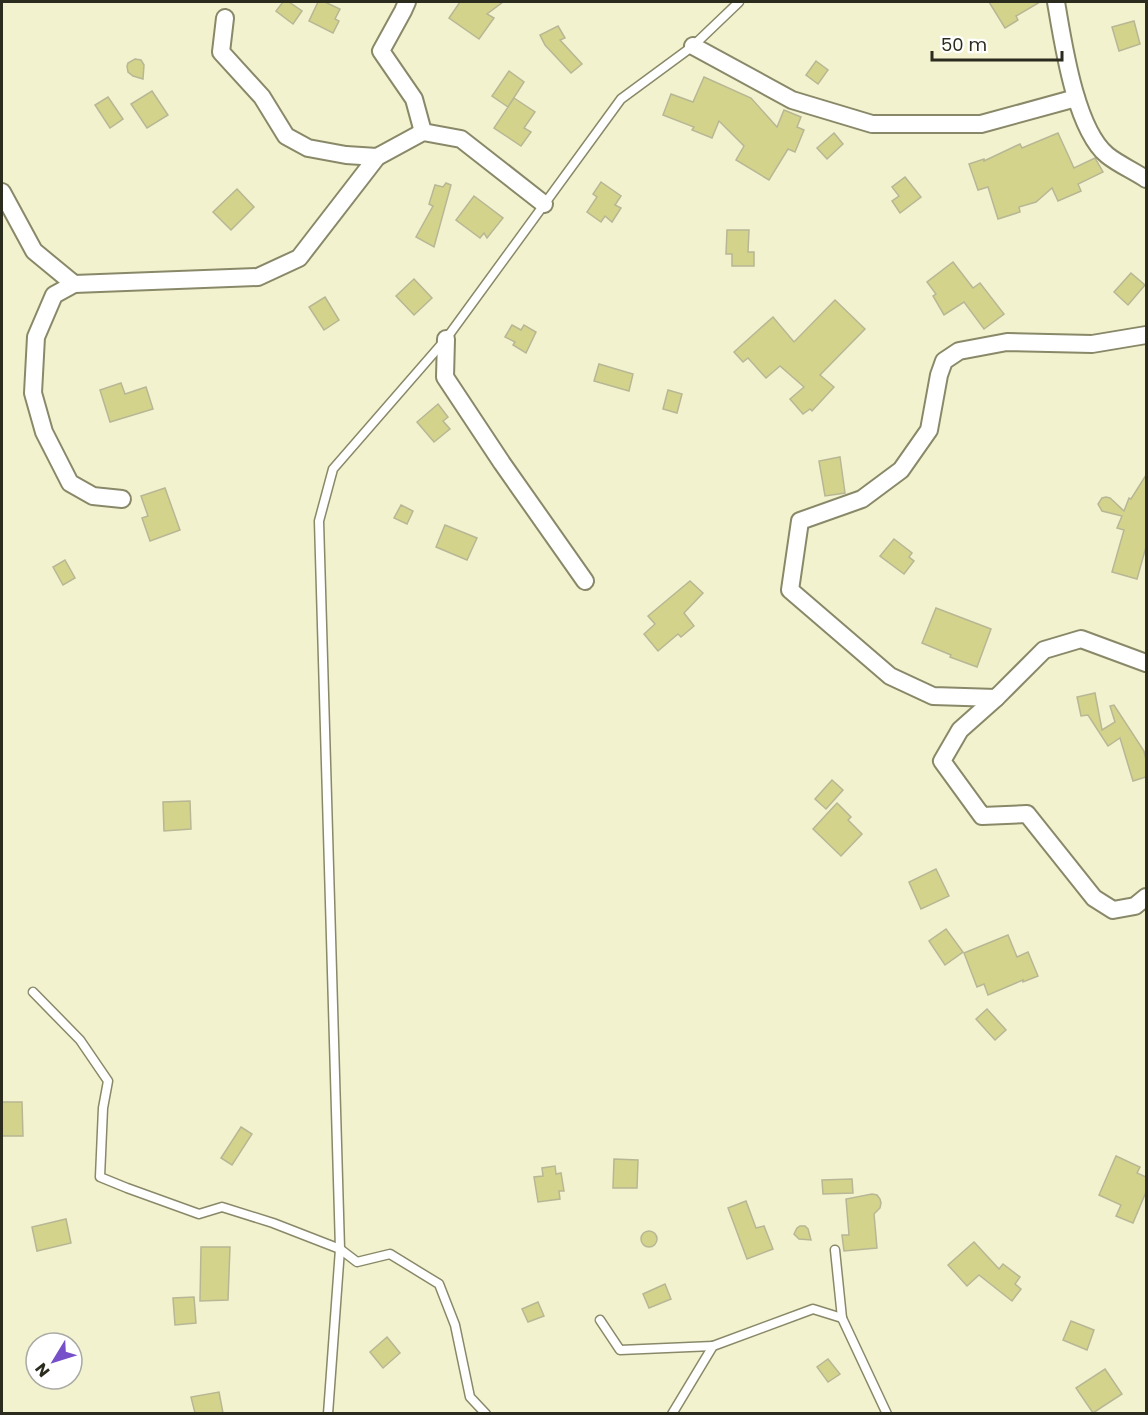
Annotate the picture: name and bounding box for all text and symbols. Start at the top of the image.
scale bar [932,24,1062,62]
text: 50 m [941,32,987,57]
north arrow [24,1331,84,1391]
text: N [30,1358,55,1382]

